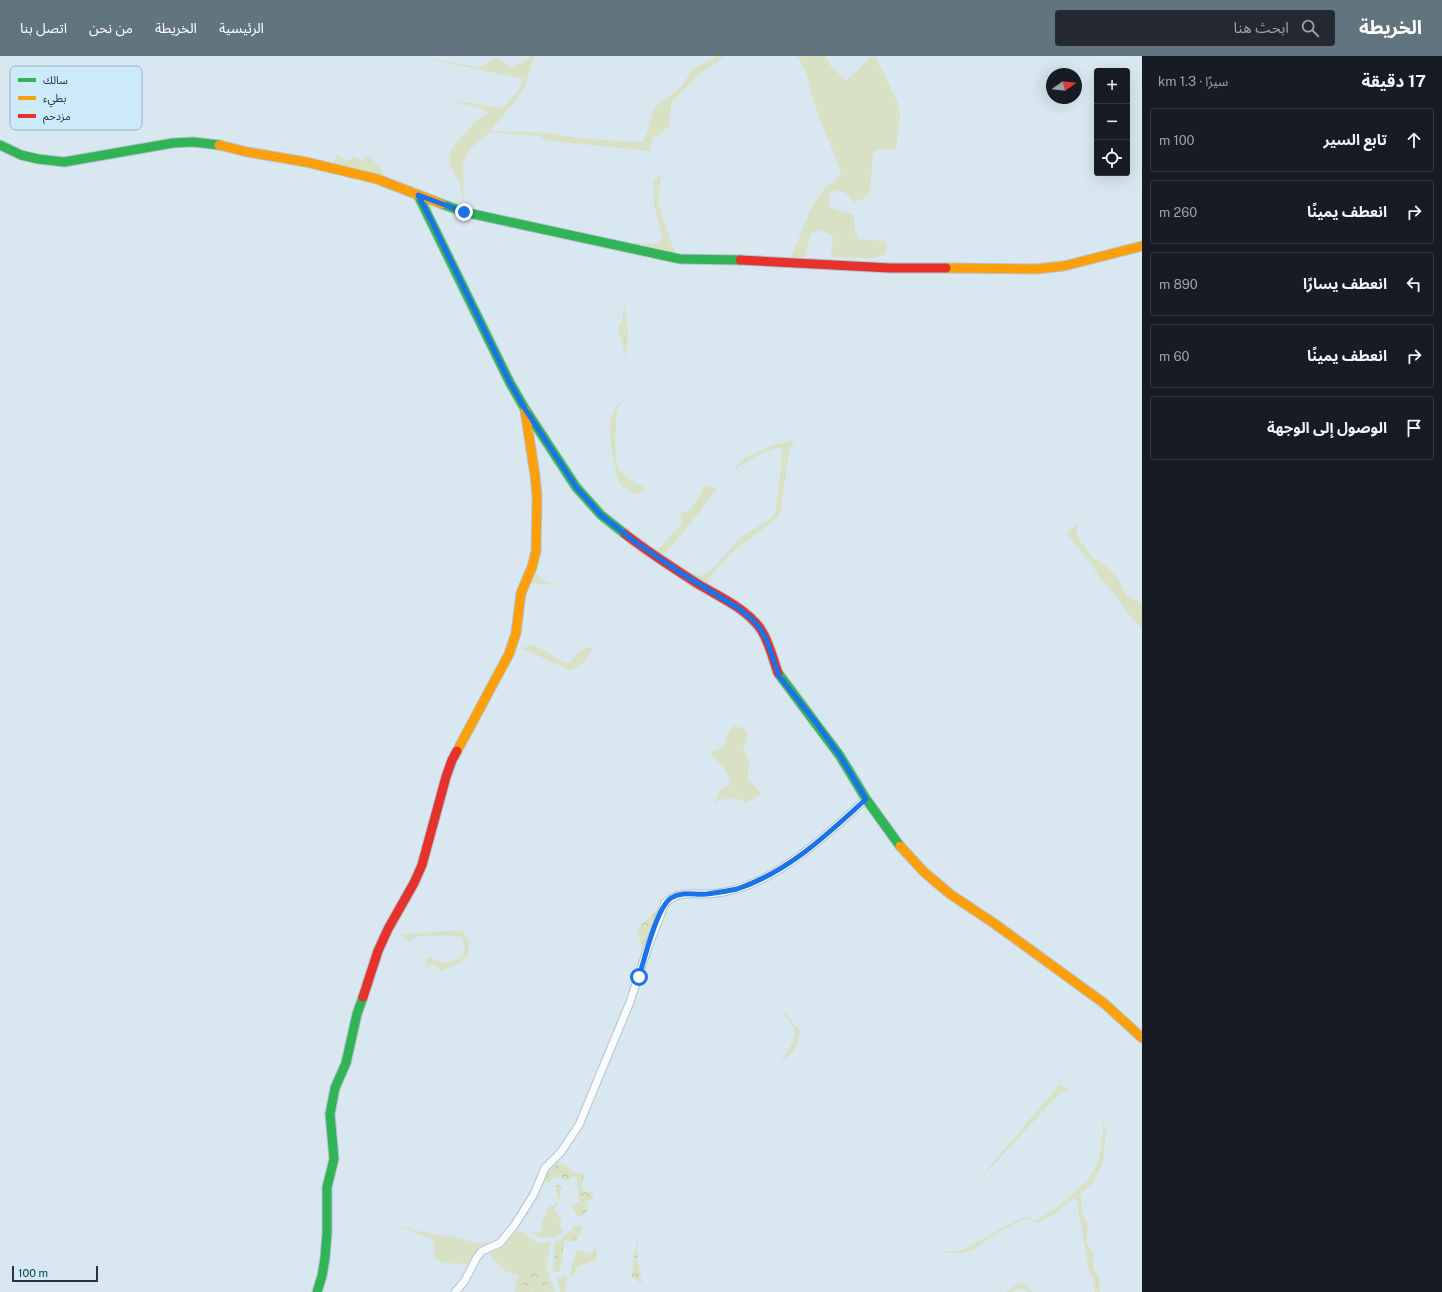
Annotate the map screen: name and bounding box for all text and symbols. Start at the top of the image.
search box [1055,10,1335,46]
text: الخريطة [1359,16,1422,38]
icon: search [1299,17,1321,39]
text: ابحث هنا [1234,19,1289,36]
text: اتصل بنا [20,20,67,36]
text: من نحن [89,20,133,36]
text: الخريطة [155,20,197,36]
text: الرئيسية [219,20,264,36]
legend [10,66,142,130]
north arrow [1046,68,1082,104]
map controls [1094,68,1130,176]
button: + [1094,68,1130,104]
text: 17 دقيقة [1361,71,1426,91]
text: سالك [43,74,68,86]
text: سيرًا · 1.3 km [1158,74,1228,89]
text: بطيء [43,92,66,108]
button: − [1094,104,1130,140]
text: مزدحم [43,110,71,125]
icon: ahead [1403,129,1425,151]
text: تابع السير [1323,131,1387,148]
text: 100 m [1159,133,1195,148]
button: locate [1094,140,1130,176]
icon: right [1403,201,1425,223]
route end [455,203,473,221]
text: انعطف يمينًا [1307,203,1387,220]
text: 260 m [1159,205,1197,220]
icon: left [1403,273,1425,295]
text: انعطف يسارًا [1303,275,1387,292]
text: 890 m [1159,277,1198,292]
icon: right [1403,345,1425,367]
text: انعطف يمينًا [1307,347,1387,364]
text: 60 m [1159,349,1189,364]
icon: arrive [1403,417,1425,439]
text: الوصول إلى الوجهة [1267,419,1387,436]
route start [630,968,648,986]
scale bar [12,1264,98,1283]
text: 100 m [18,1267,48,1279]

